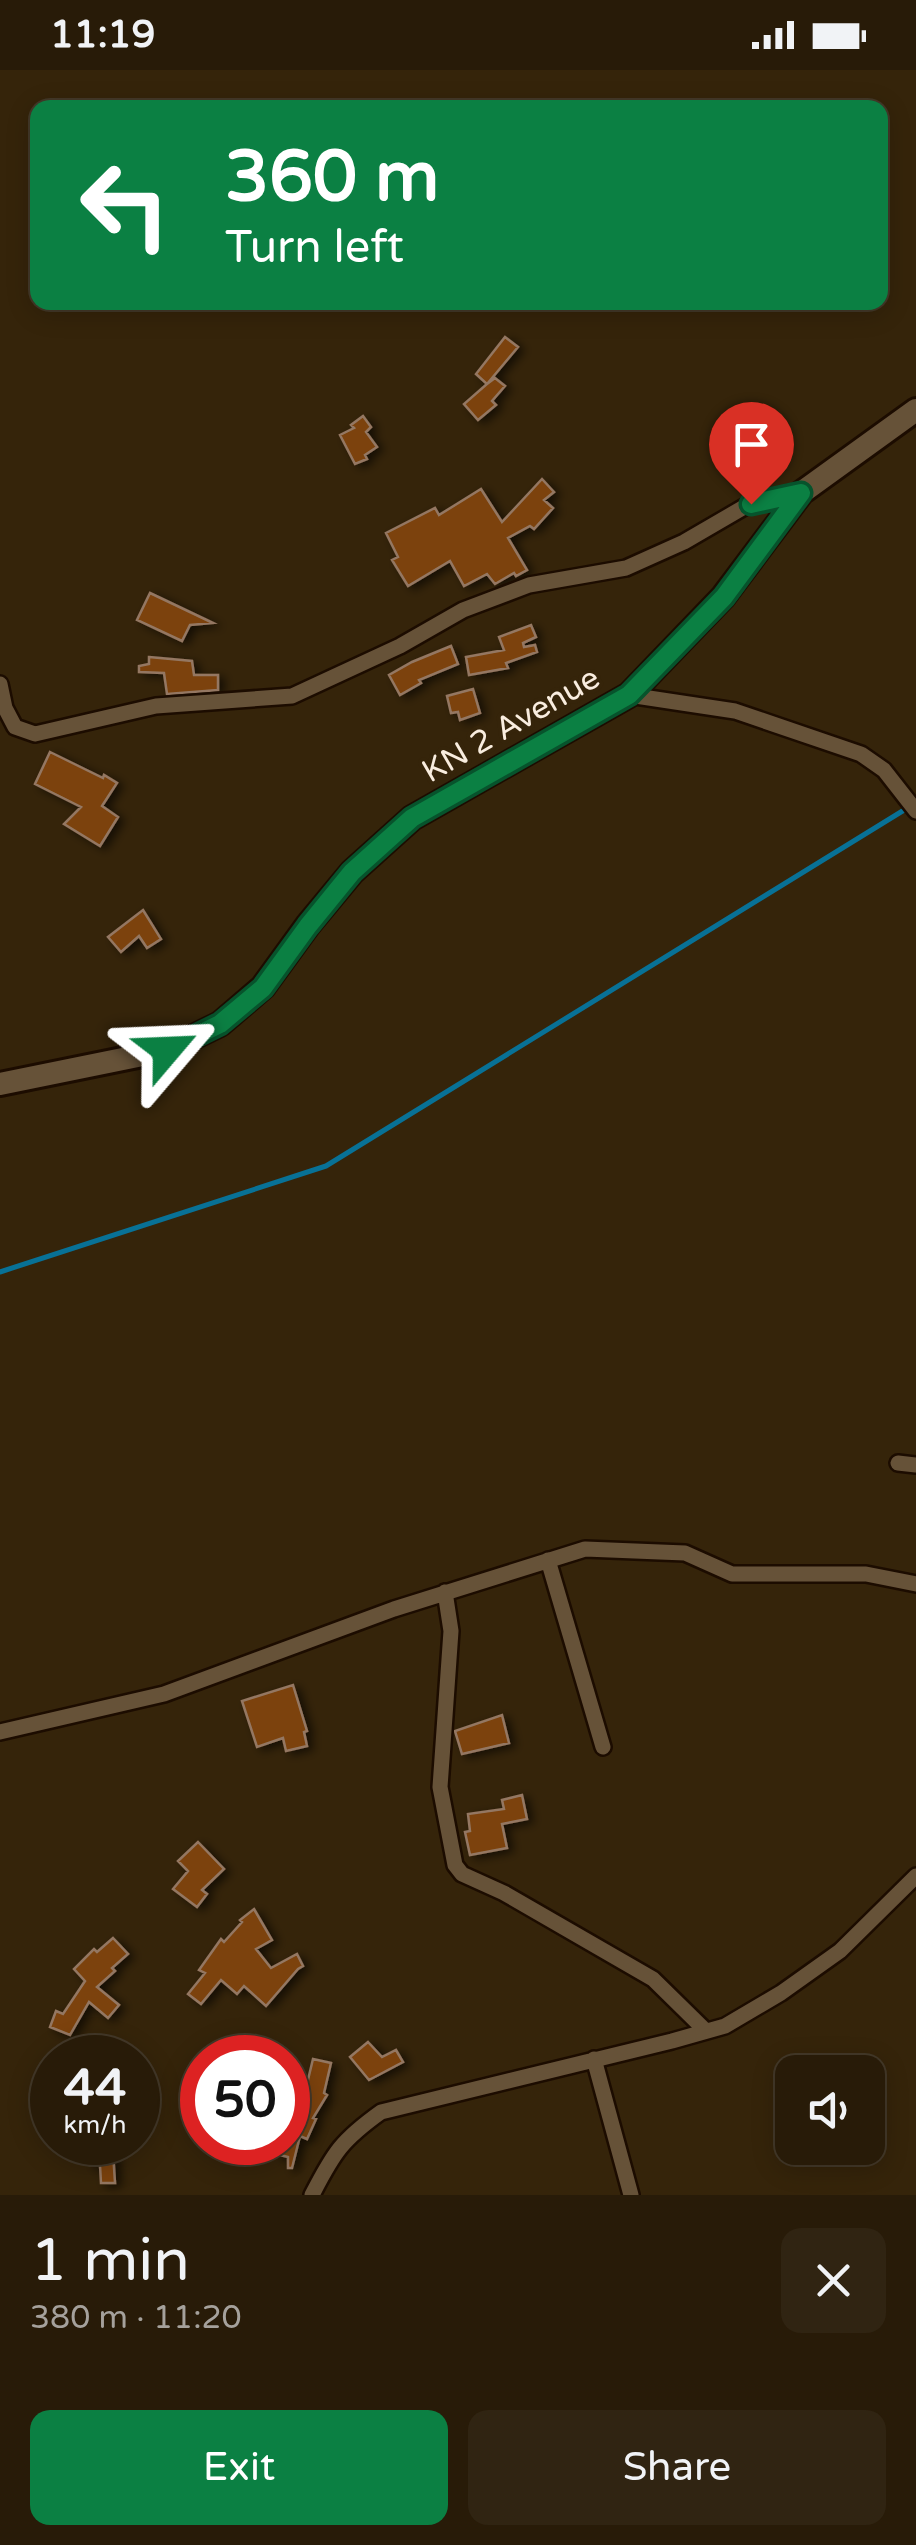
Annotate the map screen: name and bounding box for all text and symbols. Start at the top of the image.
text: 11:19 [50,12,155,58]
text: 360 m [225,136,439,220]
icon: left [60,140,190,270]
text: Turn left [225,221,404,275]
pin [709,402,794,505]
icon: arrive [724,417,779,472]
street label: KN 2 Avenue [416,659,606,791]
position arrow [115,998,219,1102]
speed limit sign: 50 [180,2035,310,2165]
map controls [775,2055,885,2165]
button: sound [775,2055,885,2165]
text: 44 [64,2058,126,2118]
text: km/h [64,2110,126,2140]
text: 1 min [30,2225,190,2297]
button: close [781,2228,886,2333]
text: 380 m · 11:20 [30,2299,242,2337]
button: Exit [30,2410,448,2525]
button: Share [468,2410,886,2525]

